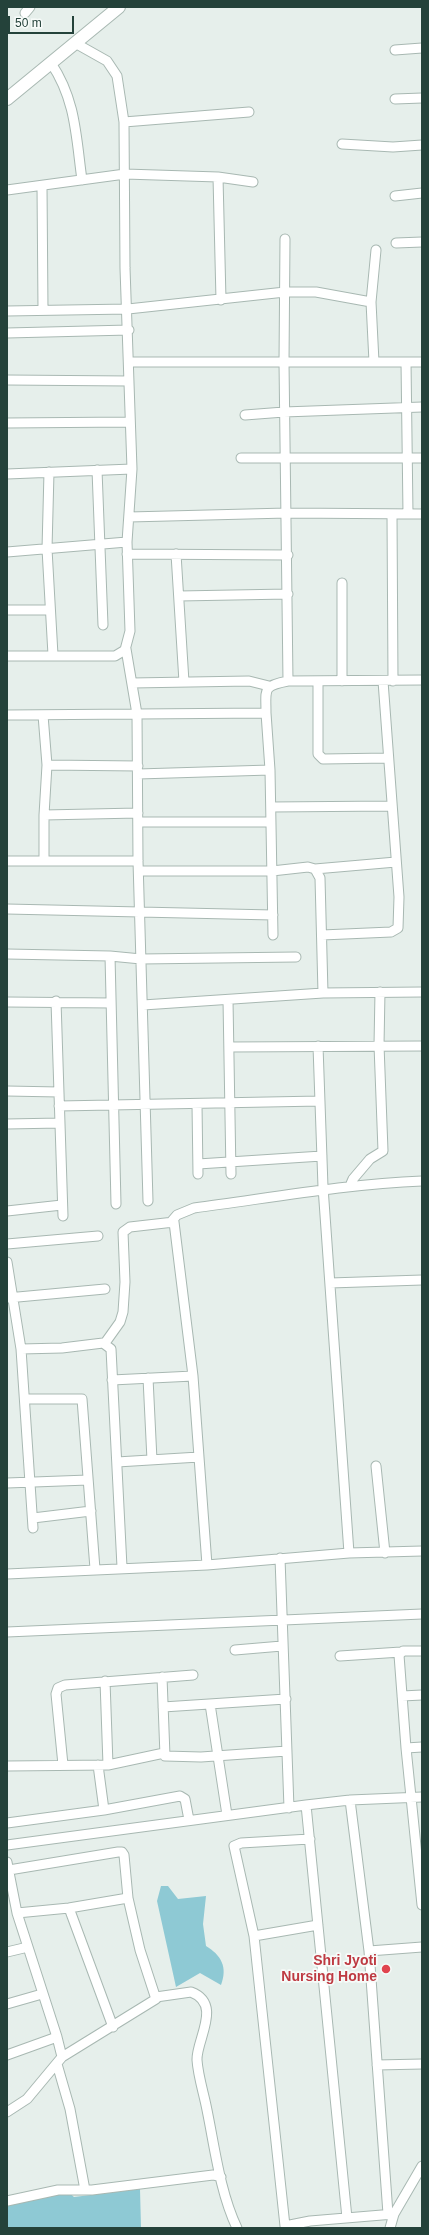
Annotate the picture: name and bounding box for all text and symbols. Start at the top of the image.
scale bar [10,8,76,34]
text: 50 m [15,16,42,30]
place label: Shri Jyoti Nursing Home [281,1953,377,1986]
marker: Shri Jyoti Nursing Home [380,1963,392,1975]

